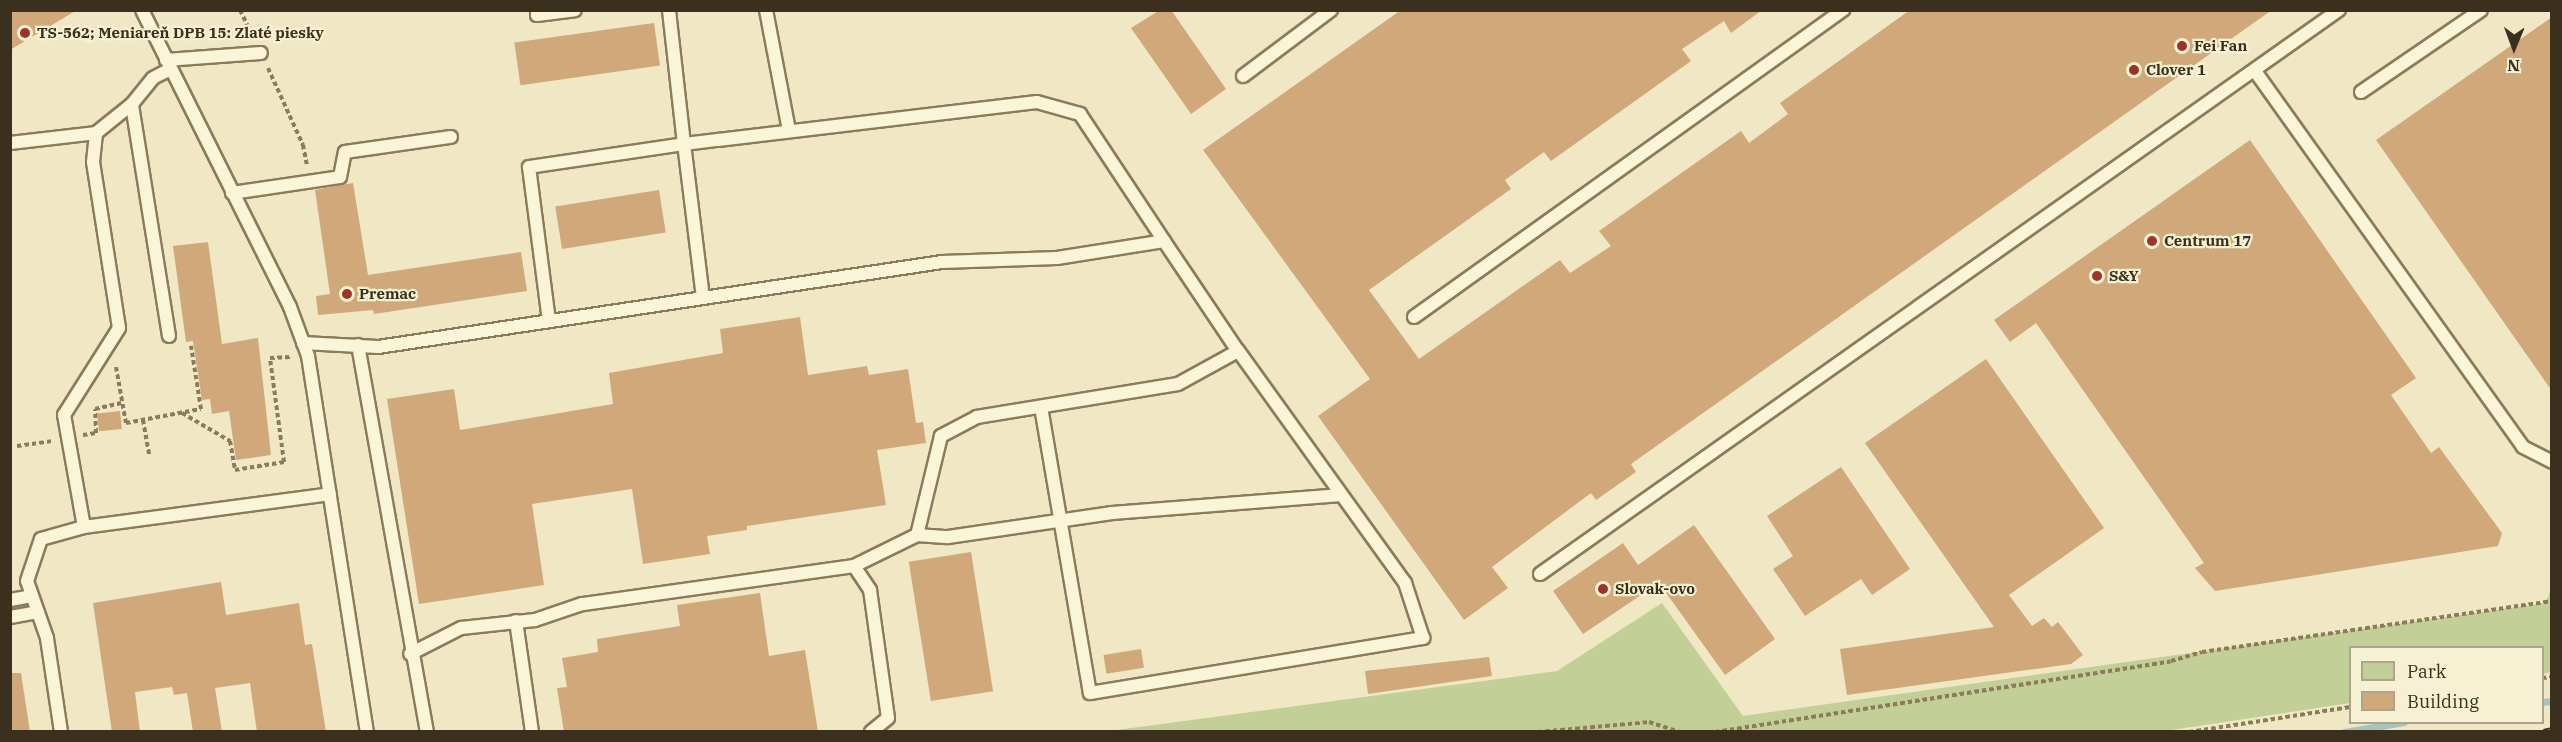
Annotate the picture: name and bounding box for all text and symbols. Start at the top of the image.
north arrow [2484,18,2544,78]
place label: TS-562; Meniareň DPB 15: Zlaté piesky [37,24,324,42]
marker: TS-562; Meniareň DPB 15: Zlaté piesky [18,26,32,40]
place label: Fei Fan [2194,37,2247,55]
marker: Fei Fan [2175,39,2189,53]
text: N [2507,56,2520,76]
place label: Clover 1 [2146,61,2206,79]
marker: Clover 1 [2127,63,2141,77]
place label: Centrum 17 [2164,232,2251,250]
marker: Centrum 17 [2145,234,2159,248]
place label: S&Y [2109,267,2139,285]
marker: S&Y [2090,269,2104,283]
place label: Premac [359,285,416,303]
marker: Premac [340,287,354,301]
place label: Slovak-ovo [1615,580,1695,598]
marker: Slovak-ovo [1596,582,1610,596]
legend [2349,646,2544,724]
text: Park [2407,660,2446,683]
text: Building [2407,690,2479,713]

